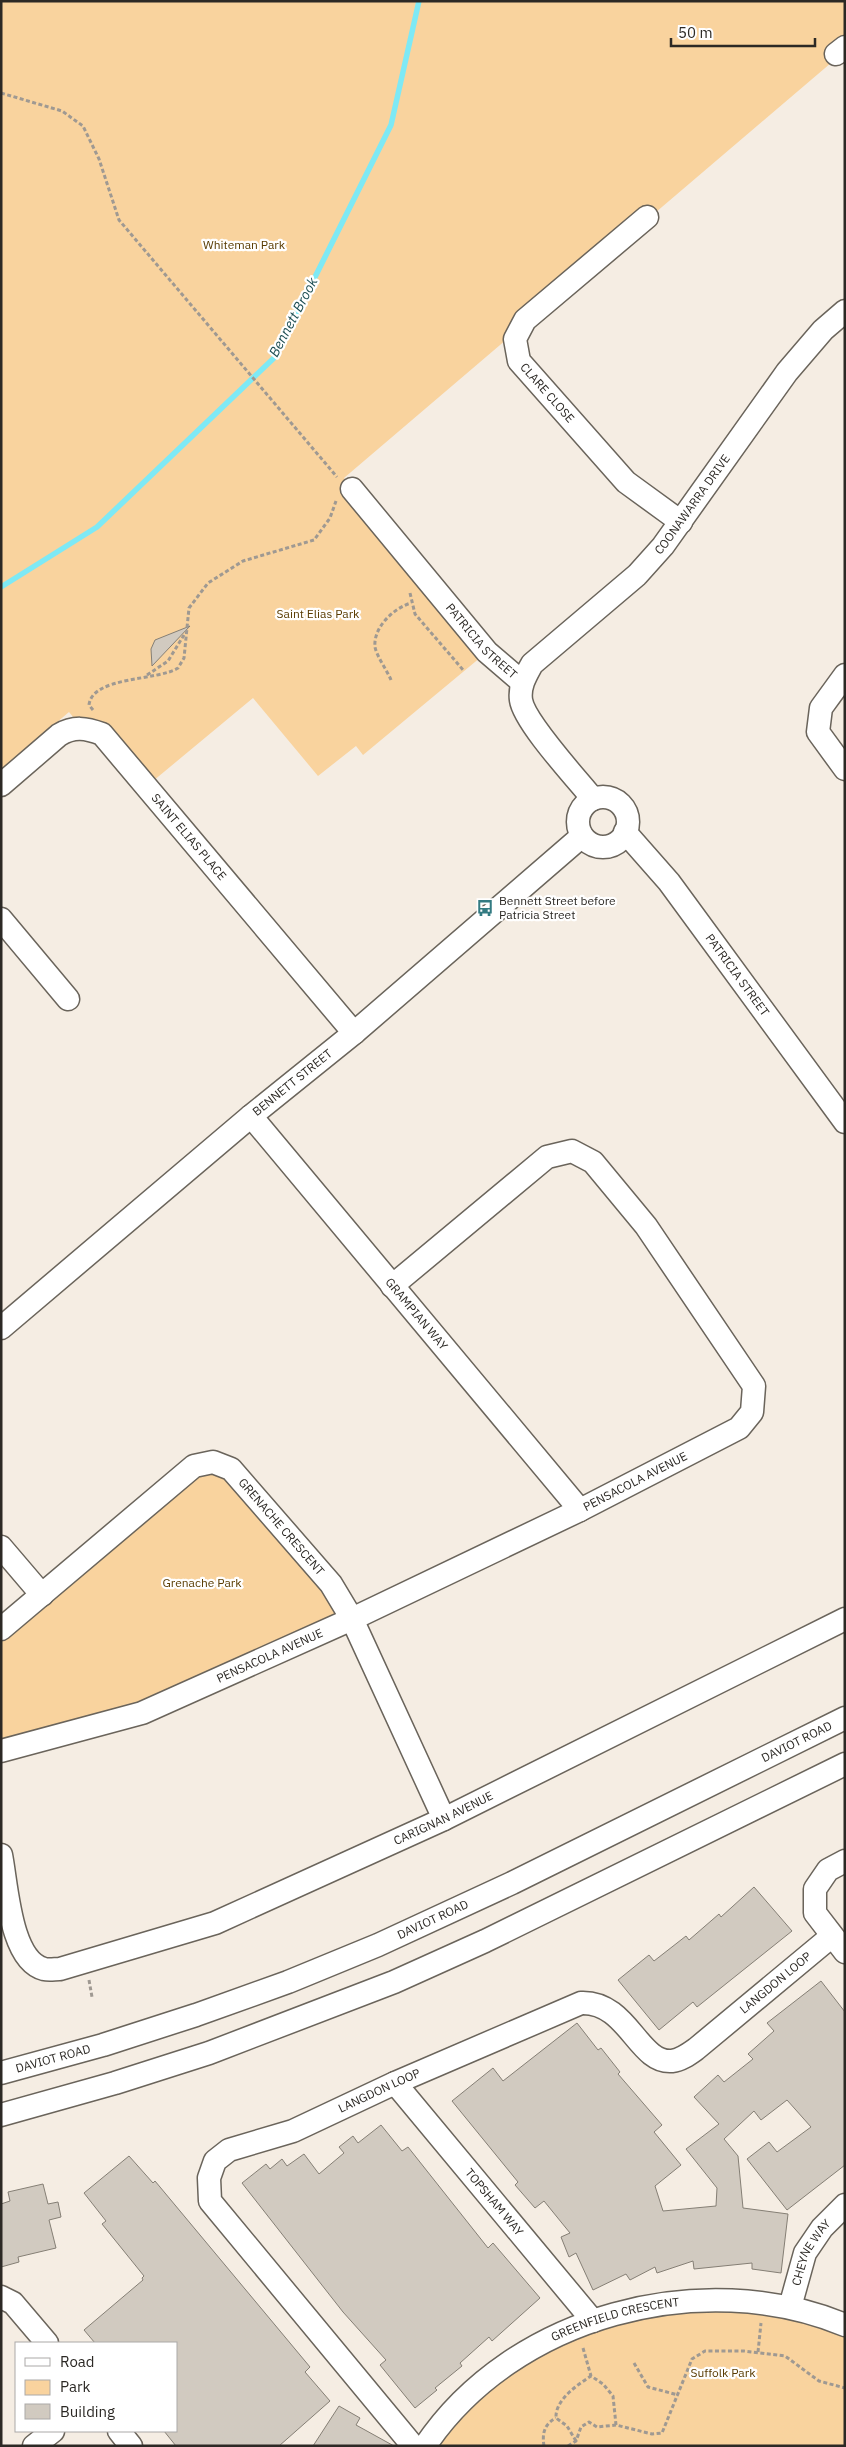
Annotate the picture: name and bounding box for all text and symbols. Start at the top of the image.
scale bar [671,15,815,47]
text: 50 m [678,23,713,42]
park label: Whiteman Park [203,237,286,252]
water label: Bennett Brook [265,274,322,360]
street label: CLARE CLOSE [517,360,578,425]
street label: COONAWARRA DRIVE [651,451,733,557]
street label: PATRICIA STREET [443,600,521,682]
park label: Saint Elias Park [277,606,360,621]
street label: SAINT ELIAS PLACE [148,790,230,883]
place label: Bennett Street before Patricia Street [499,893,616,922]
bus stop icon: Bennett Street before Patricia Street [475,898,495,918]
street label: PATRICIA STREET [703,931,773,1019]
street label: BENNETT STREET [249,1046,335,1119]
street label: GRAMPIAN WAY [382,1275,451,1353]
street label: PENSACOLA AVENUE [580,1448,690,1514]
street label: GRENACHE CRESCENT [235,1475,328,1578]
park label: Grenache Park [162,1575,242,1590]
street label: PENSACOLA AVENUE [214,1625,325,1686]
street label: DAVIOT ROAD [759,1718,834,1765]
street label: CARIGNAN AVENUE [391,1788,495,1848]
street label: DAVIOT ROAD [395,1896,471,1942]
street label: LANGDON LOOP [736,1948,814,2017]
street label: DAVIOT ROAD [14,2041,92,2076]
street label: LANGDON LOOP [336,2065,422,2116]
street label: TOPSHAM WAY [462,2165,527,2239]
street label: CHEYNE WAY [788,2216,833,2287]
street label: GREENFIELD CRESCENT [548,2294,680,2344]
legend [15,2342,178,2432]
text: Road [60,2352,95,2371]
park label: Suffolk Park [691,2365,756,2380]
text: Park [60,2377,90,2396]
text: Building [60,2402,115,2421]

